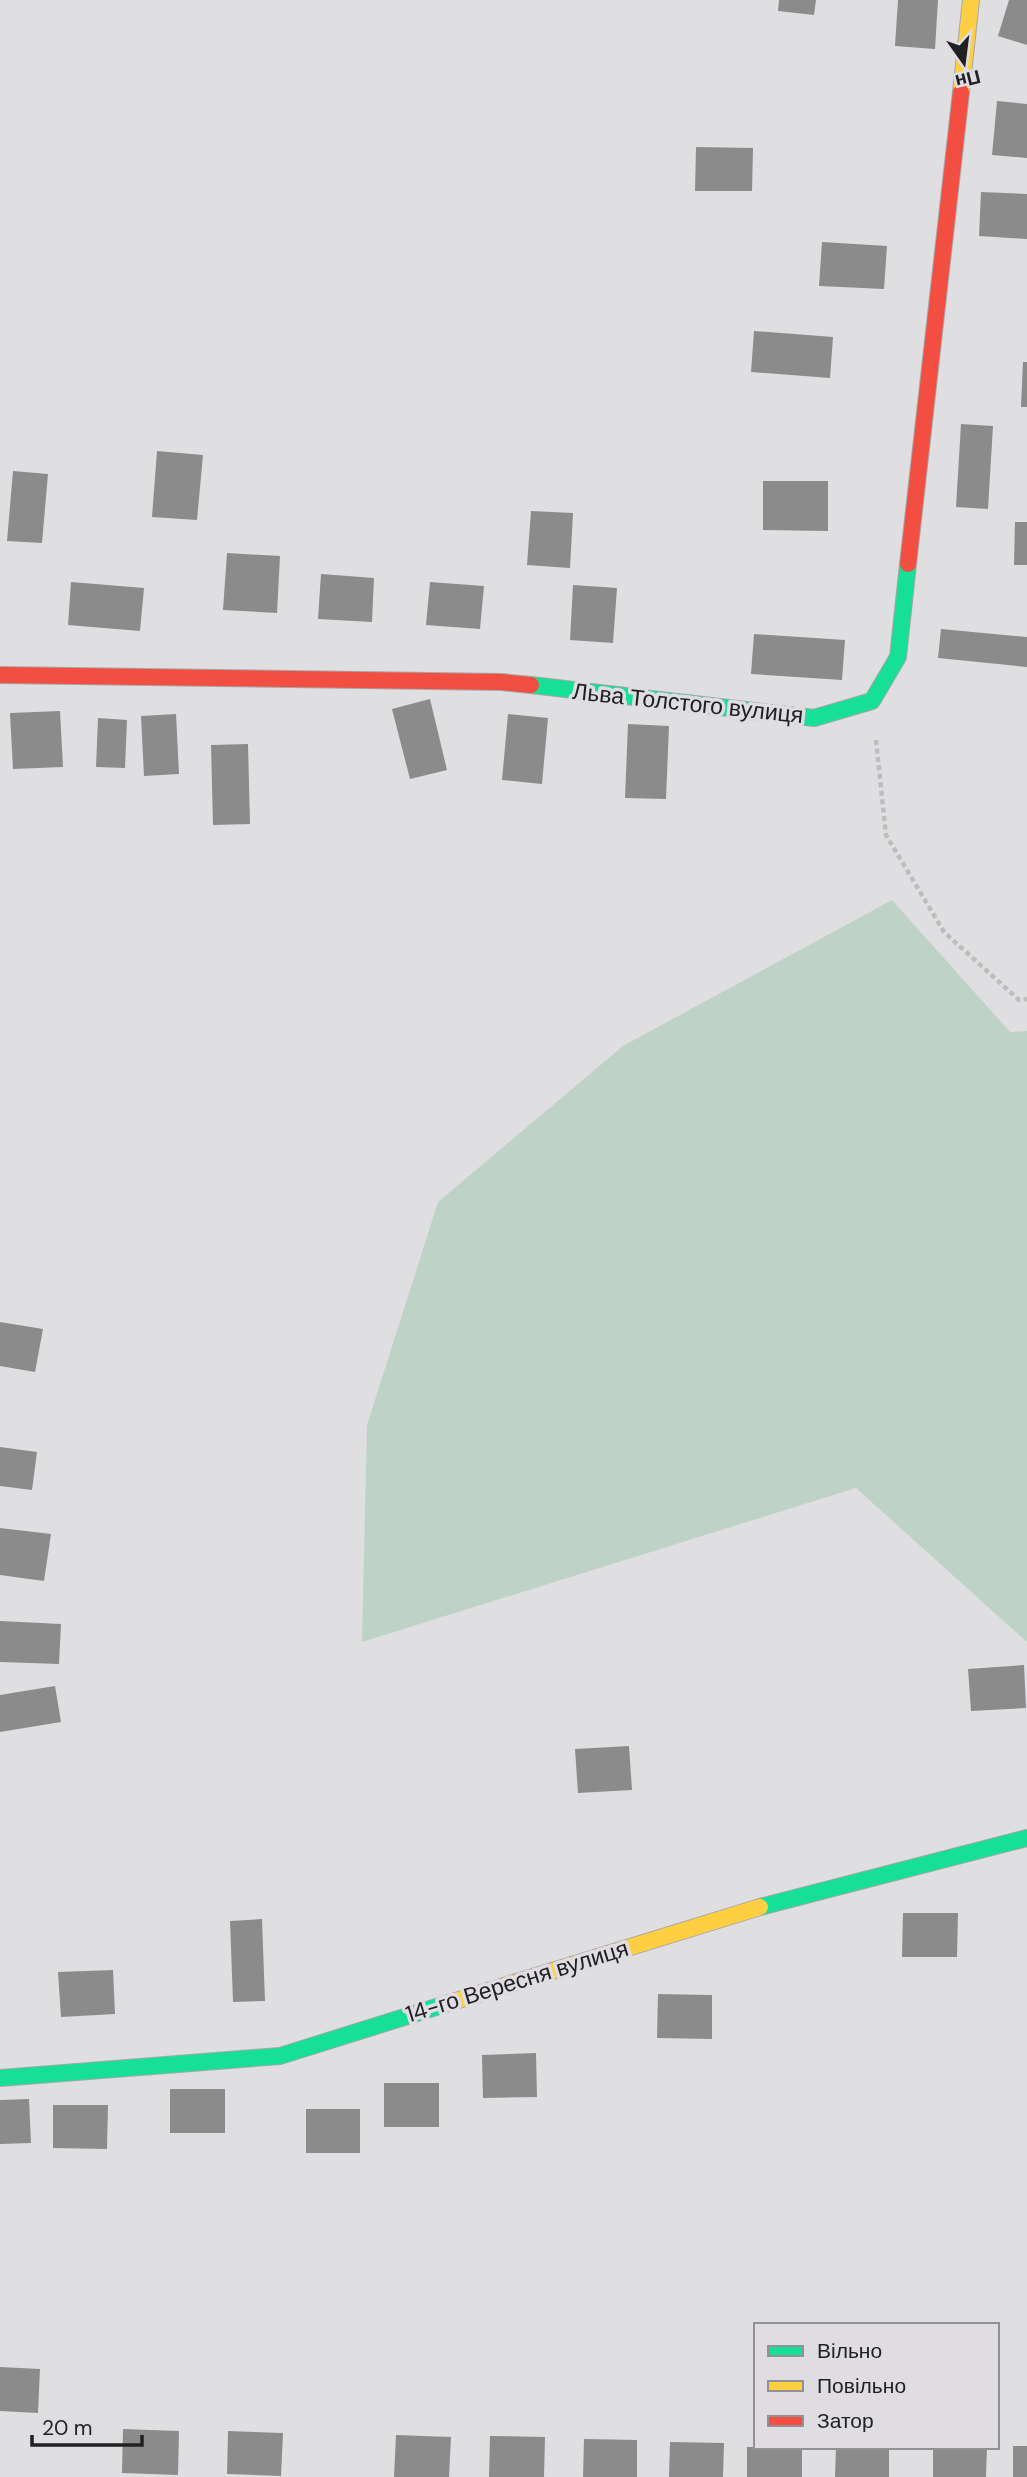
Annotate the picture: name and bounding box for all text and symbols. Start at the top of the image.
north arrow [929,28,999,98]
text: Пн [953,64,983,94]
street label: Льва Толстого вулиця [571,676,805,730]
street label: 14-го Вересня вулиця [402,1933,632,2029]
legend [754,2323,999,2449]
text: Вільно [817,2337,882,2365]
text: Повільно [817,2372,906,2400]
scale bar [32,2404,142,2448]
text: Затор [817,2407,874,2435]
text: 20 m [42,2414,93,2442]

